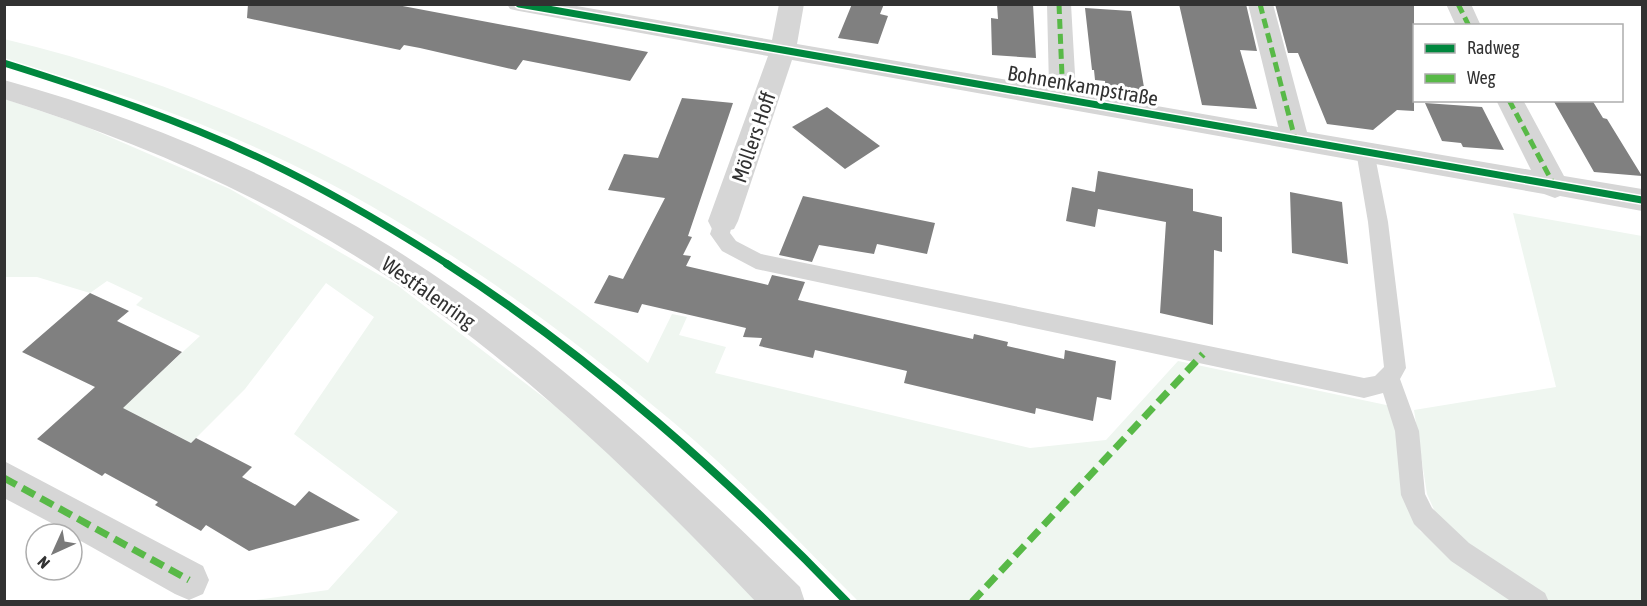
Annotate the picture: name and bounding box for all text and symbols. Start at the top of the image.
legend [1413,24,1623,102]
text: Radweg [1467,37,1520,58]
street label: Bohnenkampstraße [1006,60,1160,110]
text: Weg [1467,67,1496,88]
street label: Möllers Hoff [726,88,780,186]
street label: Westfalenring [378,251,480,333]
north arrow [24,522,84,582]
text: N [34,553,53,572]

